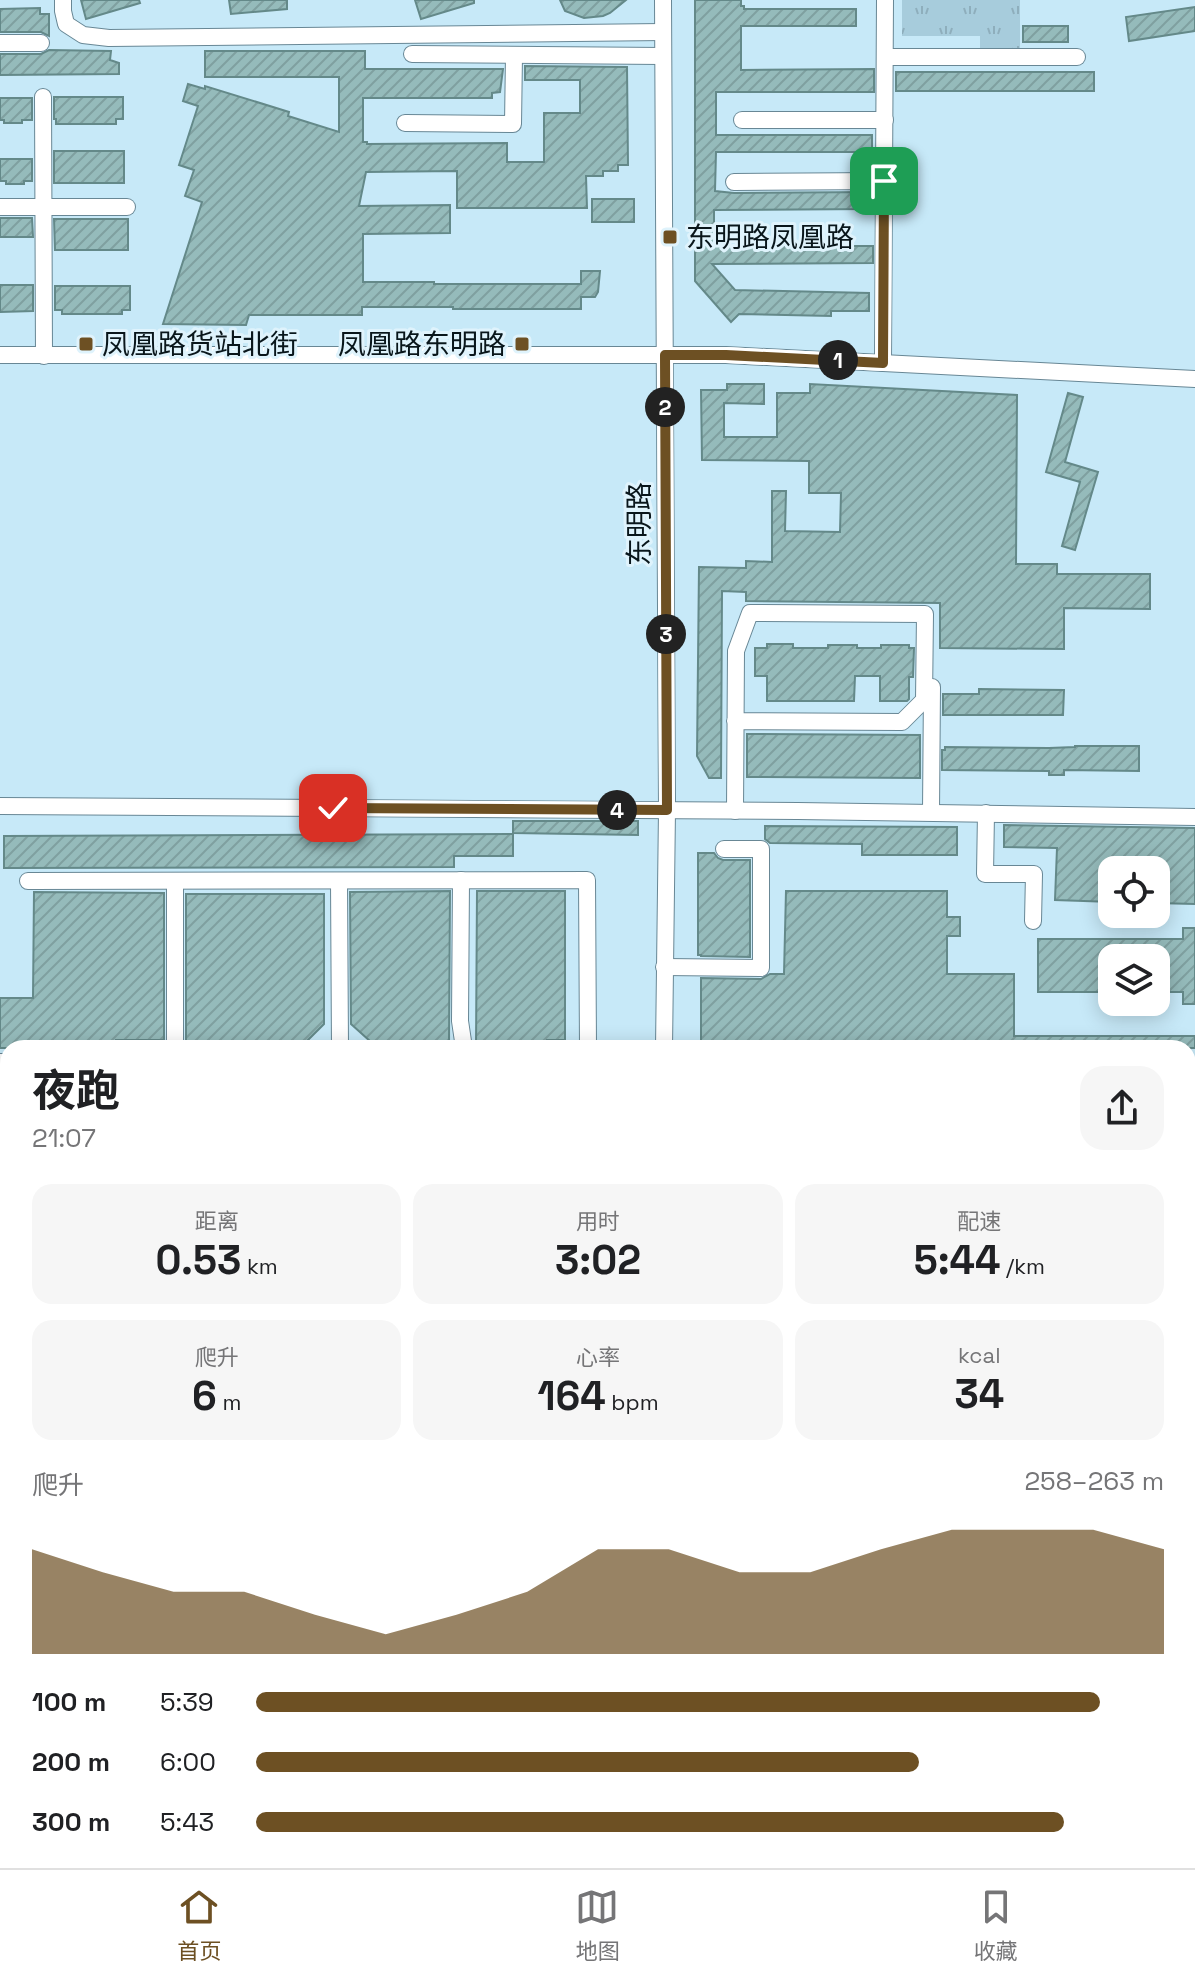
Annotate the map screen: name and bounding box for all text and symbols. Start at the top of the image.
pin [850,147,918,215]
icon: arrive [862,159,906,203]
place label: 东明路凤凰路 [686,219,854,255]
marker: 东明路凤凰路 [661,228,679,246]
place label: 凤凰路货站北街 [102,326,298,362]
place label: 凤凰路东明路 [338,326,506,362]
marker: 凤凰路货站北街 [77,335,95,353]
marker: 凤凰路东明路 [513,335,531,353]
pin: 1 [818,340,858,380]
text: 1 [833,346,843,374]
pin: 2 [645,387,685,427]
text: 2 [658,393,672,421]
street label: 东明路 [621,482,657,566]
pin: 3 [646,614,686,654]
text: 3 [659,620,673,648]
pin [299,774,367,842]
icon: check [311,786,355,830]
pin: 4 [597,790,637,830]
text: 4 [610,796,624,824]
map controls [1098,856,1170,1016]
button: locate [1098,856,1170,928]
button: layers [1098,944,1170,1016]
text: 夜跑 [32,1063,120,1119]
button: share [1080,1066,1164,1150]
text: 21:07 [32,1121,96,1155]
text: 距离 [195,1207,239,1235]
text: 用时 [576,1207,620,1235]
text: 配速 [957,1207,1001,1235]
text: 0.53 [156,1235,241,1286]
text: 3:02 [555,1235,641,1286]
text: 5:44 [914,1235,1000,1286]
text: km [241,1252,278,1280]
text: /km [1000,1252,1045,1280]
text: kcal [958,1341,1001,1369]
text: 爬升 [195,1343,239,1371]
text: 心率 [576,1343,620,1371]
text: 34 [954,1369,1004,1420]
text: 6 [192,1371,217,1422]
text: 164 [537,1371,606,1422]
text: m [217,1388,241,1416]
text: bpm [606,1388,659,1416]
text: 258–263 m [1024,1464,1164,1498]
text: 爬升 [32,1468,84,1502]
text: 100 m [32,1685,106,1719]
text: 5:39 [160,1685,214,1719]
text: 200 m [32,1745,110,1779]
text: 6:00 [160,1745,216,1779]
text: 300 m [32,1805,110,1839]
text: 5:43 [160,1805,214,1839]
tab: 首页 [177,1885,221,1965]
tab: 地图 [575,1885,620,1965]
tab: 收藏 [974,1885,1018,1965]

